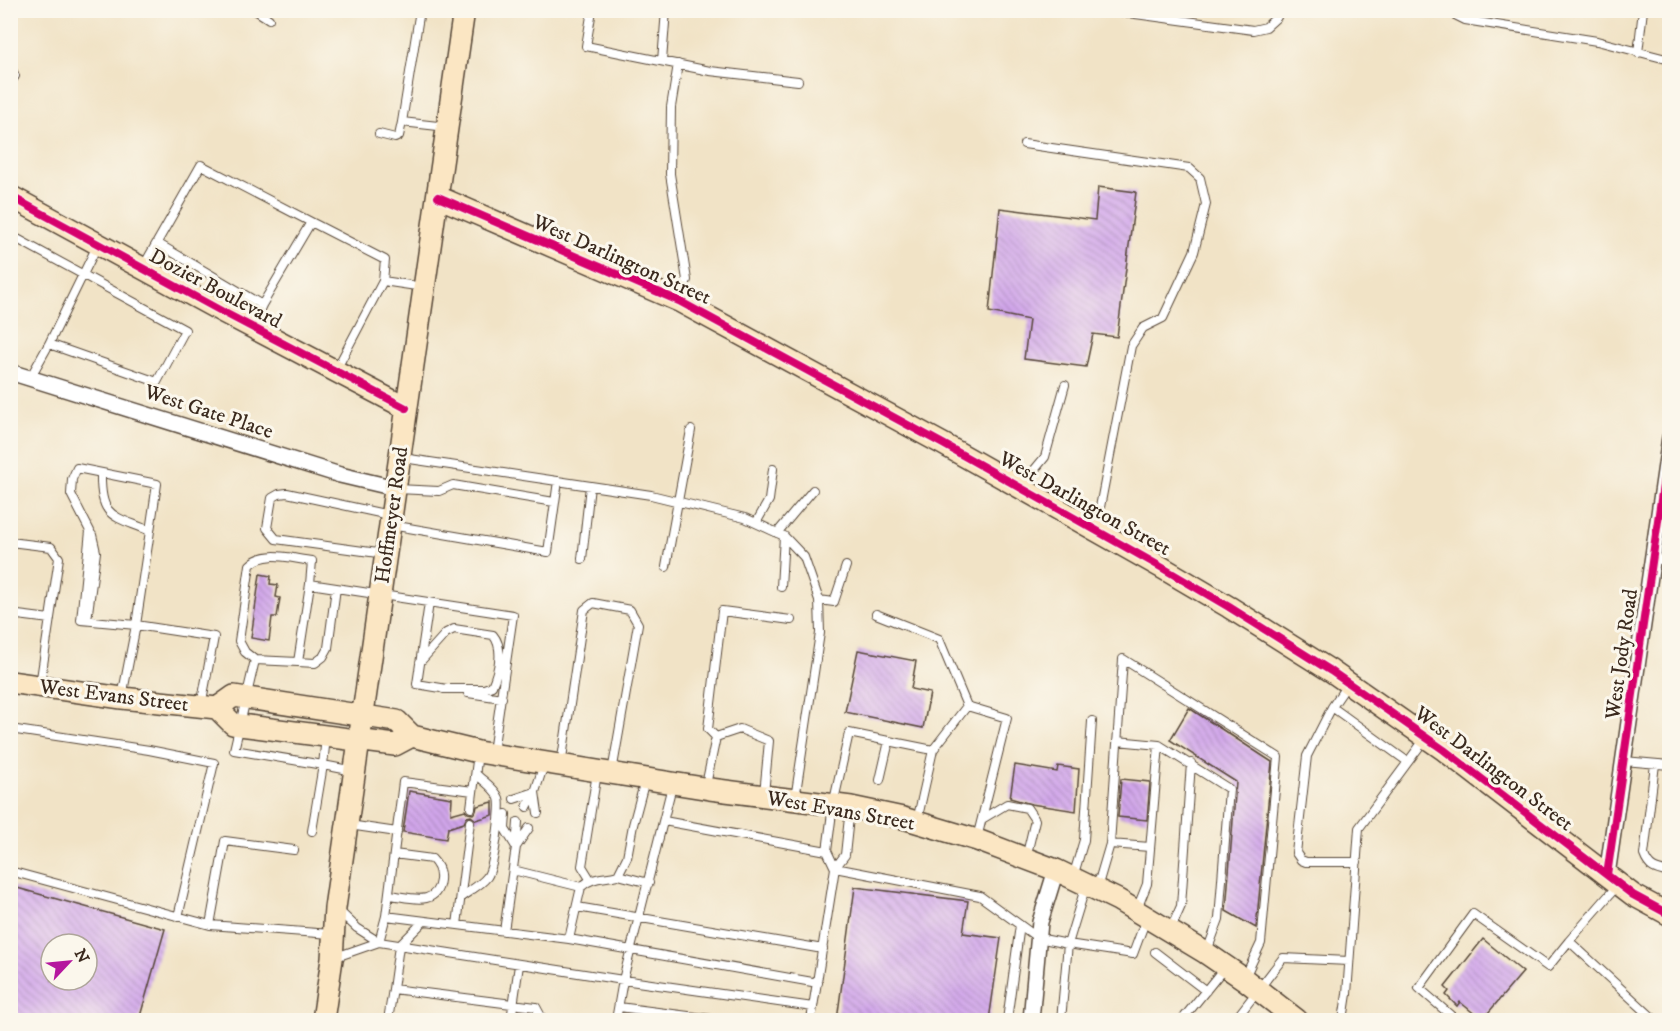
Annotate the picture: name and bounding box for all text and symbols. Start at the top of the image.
street label: West Darlington Street [527,208,715,311]
street label: Dozier Boulevard [145,243,287,335]
street label: West Gate Place [140,379,277,445]
street label: Hoffmeyer Road [370,444,415,585]
street label: West Darlington Street [993,445,1175,562]
street label: West Jody Road [1600,587,1644,722]
street label: West Evans Street [37,674,190,718]
street label: West Darlington Street [1408,700,1578,837]
street label: West Evans Street [764,785,917,837]
north arrow [39,932,99,992]
text: N [70,946,93,966]

